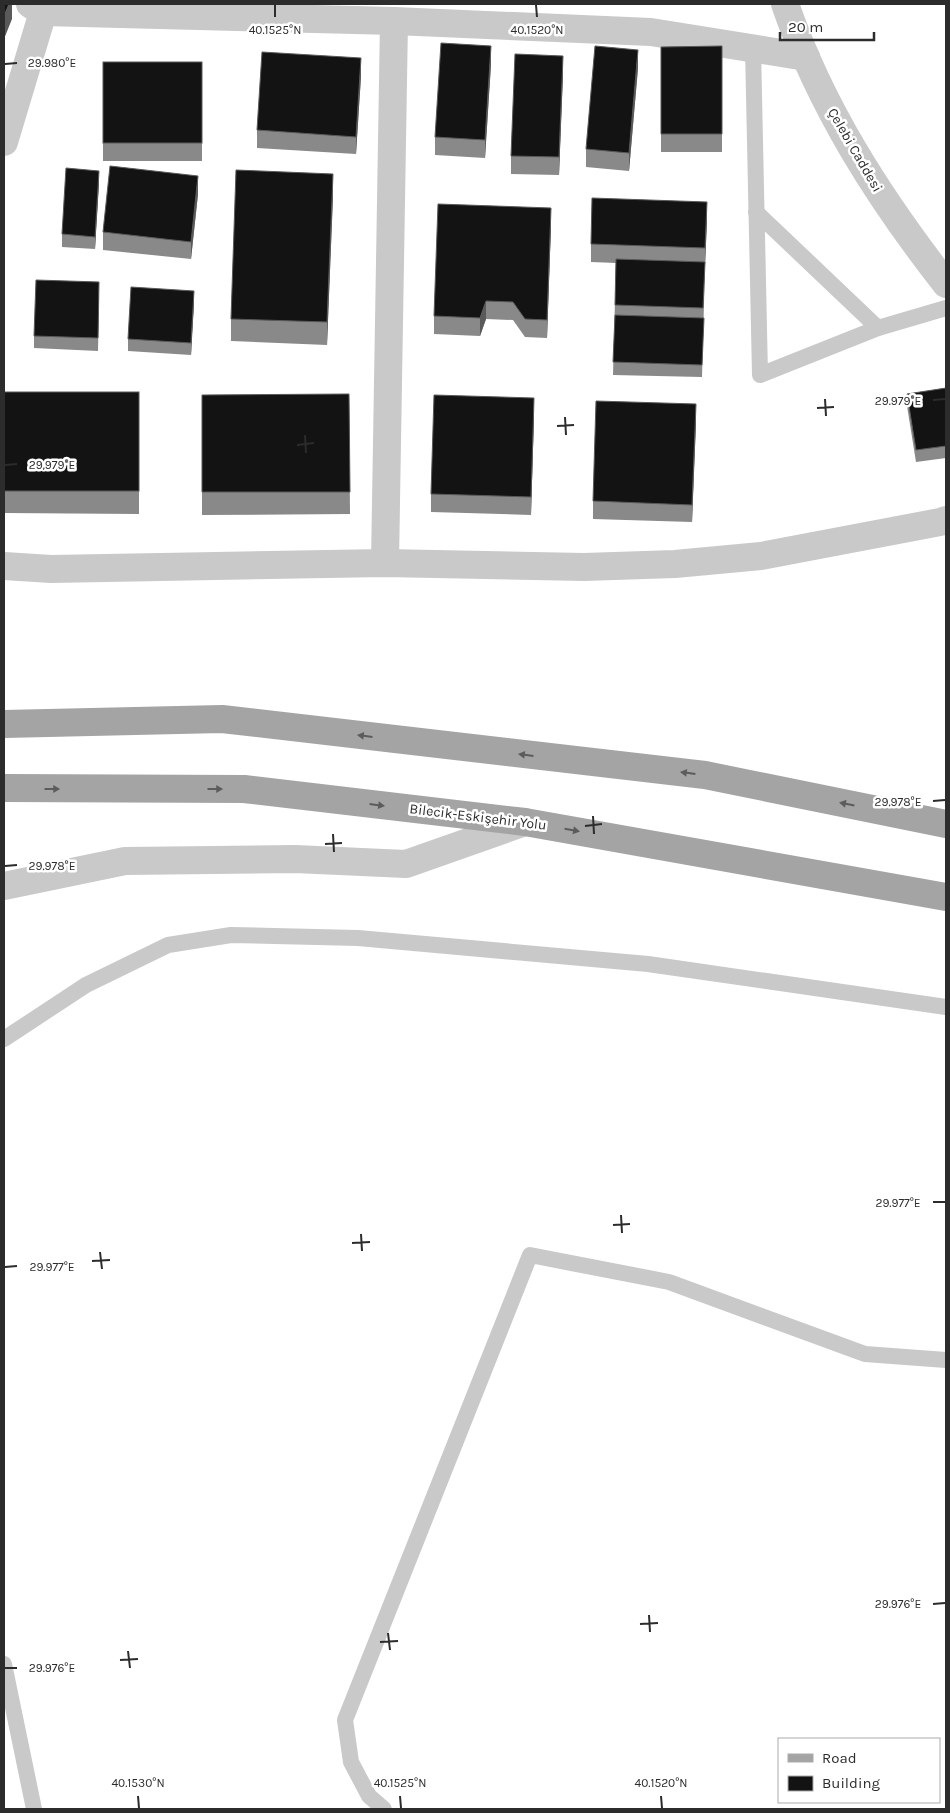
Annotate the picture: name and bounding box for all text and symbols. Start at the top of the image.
scale bar [780,10,874,42]
text: 20 m [788,18,823,36]
text: 40.1525°N [249,23,301,37]
text: 40.1520°N [510,23,564,37]
text: 29.980°E [28,56,76,70]
street label: Çelebi Caddesi [824,105,886,195]
text: 29.979°E [875,394,921,408]
text: 29.979°E [29,458,75,472]
one-way arrow [356,732,372,740]
one-way arrow [518,751,534,759]
one-way arrow [679,769,695,777]
one-way arrow [45,785,61,793]
one-way arrow [207,785,223,793]
text: 29.978°E [875,795,921,809]
street label: Bilecik-Eskişehir Yolu [409,800,547,834]
one-way arrow [839,800,855,808]
one-way arrow [369,801,385,809]
one-way arrow [565,827,581,835]
text: 29.978°E [29,859,75,873]
text: 29.977°E [875,1196,921,1210]
text: 29.977°E [29,1260,75,1274]
text: 29.976°E [875,1597,921,1611]
text: 29.976°E [29,1661,75,1675]
legend [778,1738,940,1803]
text: Road [822,1749,857,1767]
text: Building [822,1774,880,1792]
text: 40.1530°N [111,1776,165,1790]
text: 40.1525°N [374,1776,426,1790]
text: 40.1520°N [634,1776,688,1790]

